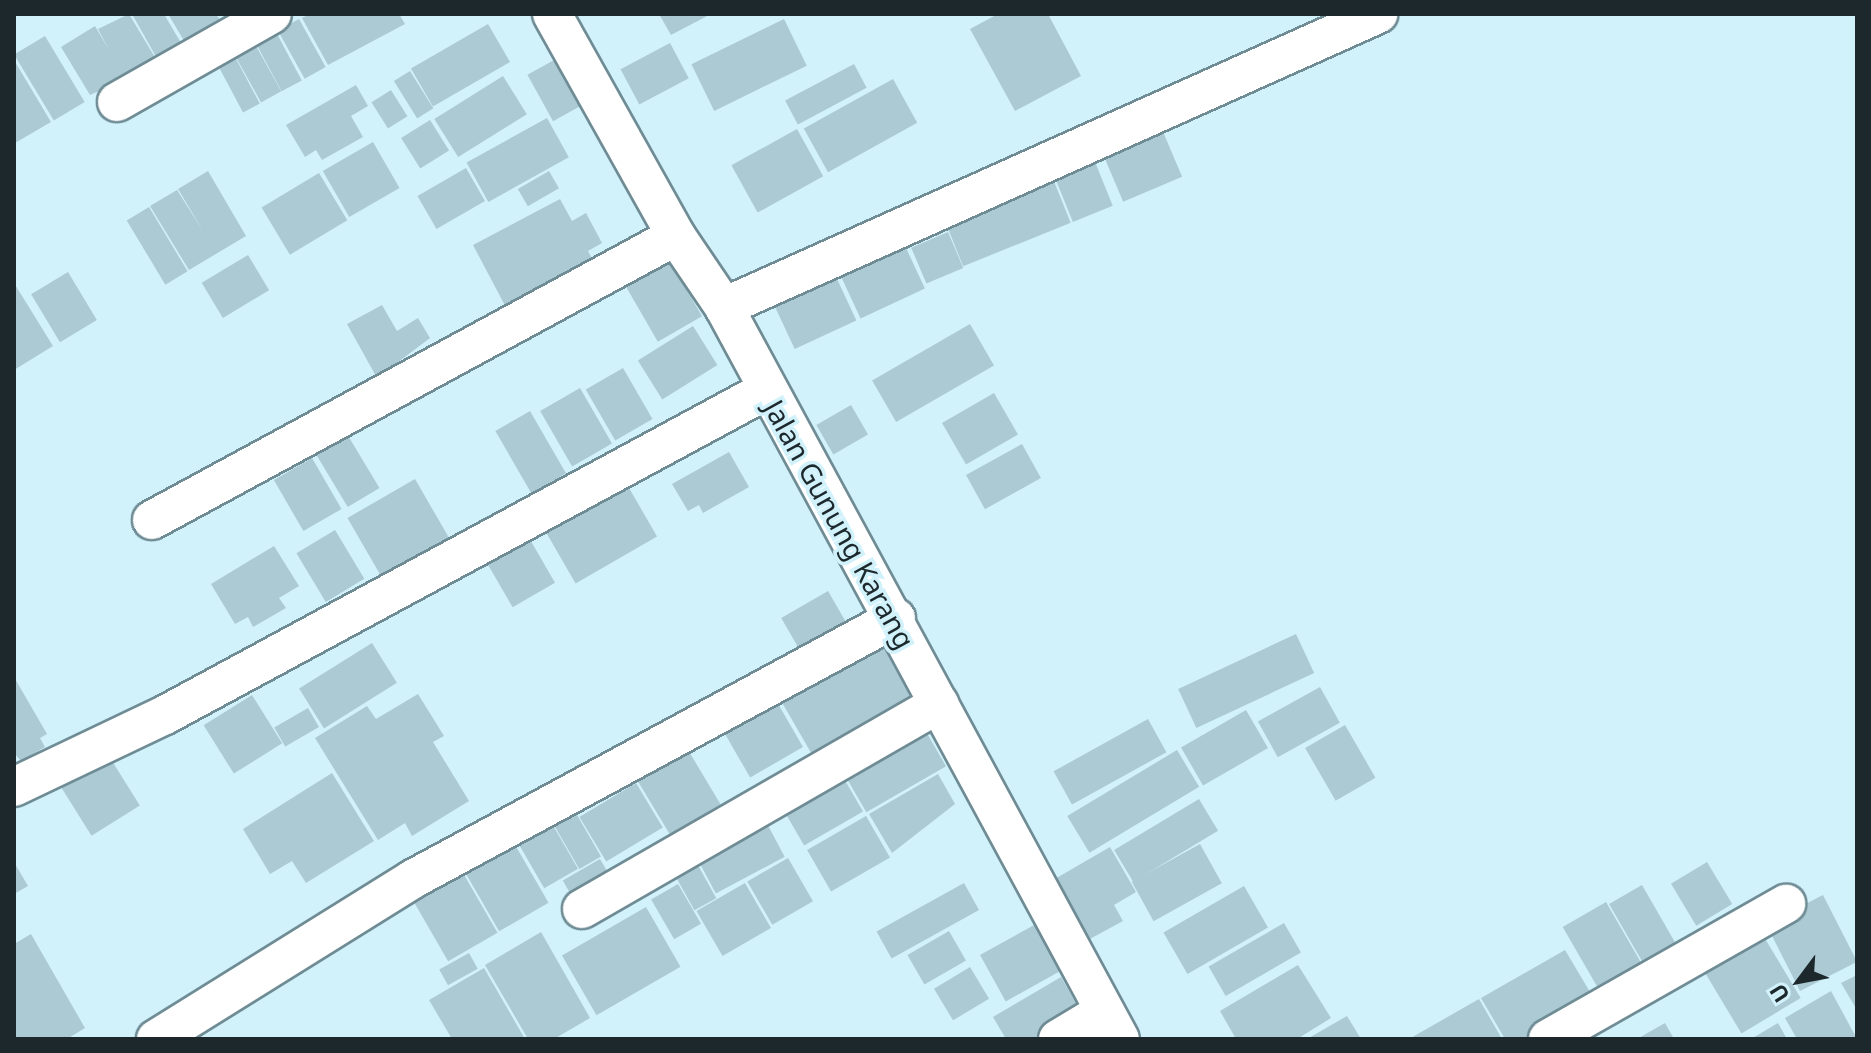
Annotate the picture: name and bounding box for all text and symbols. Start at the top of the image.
street label: Jalan Gunung Karang [758,394,922,654]
north arrow [1759,941,1839,1021]
text: U [1762,979,1796,1009]

